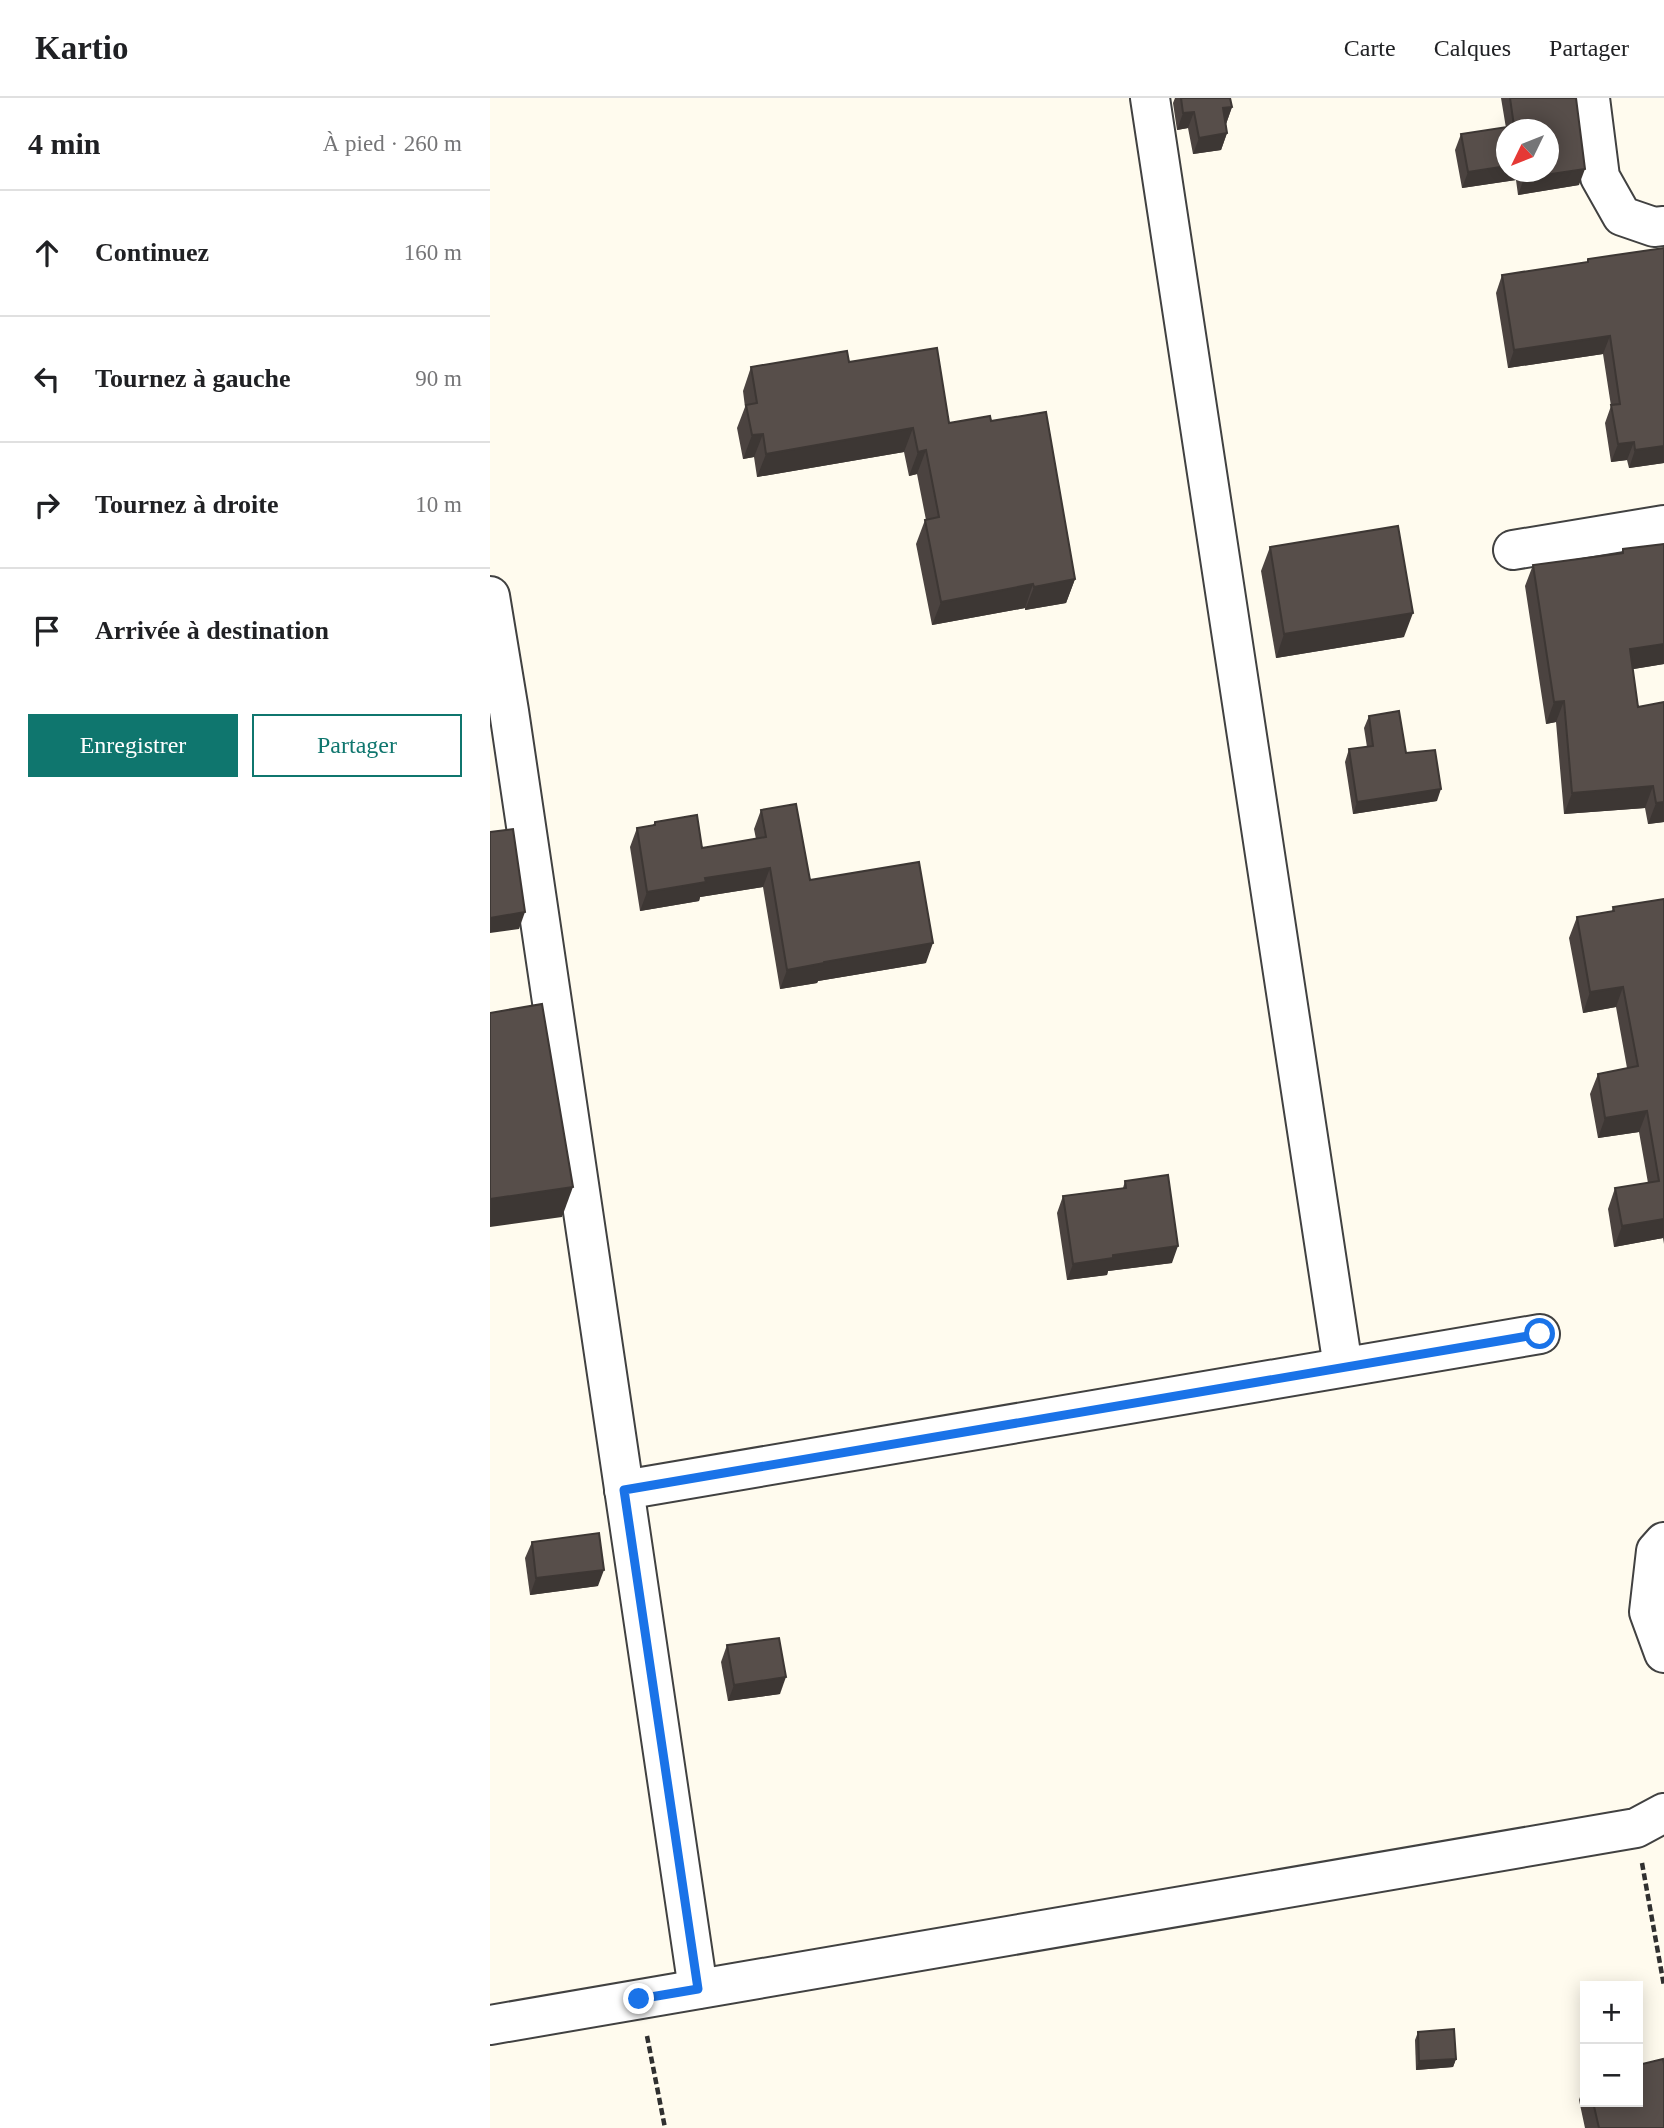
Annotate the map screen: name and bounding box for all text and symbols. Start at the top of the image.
text: Kartio [35,30,128,66]
text: Carte [1344,35,1396,61]
text: Calques [1434,35,1511,61]
text: Partager [1549,35,1629,61]
north arrow [1496,119,1559,182]
text: 4 min [28,127,101,160]
text: À pied · 260 m [323,131,462,156]
icon: ahead [28,234,66,272]
text: Continuez [95,238,209,267]
text: 160 m [404,240,462,265]
icon: left [28,360,66,398]
text: Tournez à gauche [95,364,291,393]
text: 90 m [415,366,462,391]
icon: right [28,486,66,524]
text: Tournez à droite [95,490,278,519]
text: 10 m [415,492,462,517]
icon: arrive [28,612,66,650]
text: Arrivée à destination [95,616,329,645]
button: Enregistrer [28,714,238,777]
button: Partager [252,714,462,777]
route start [1524,1318,1555,1349]
map controls [1580,1981,1643,2107]
button: + [1580,1981,1643,2044]
route end [623,1983,654,2014]
button: − [1580,2044,1643,2107]

